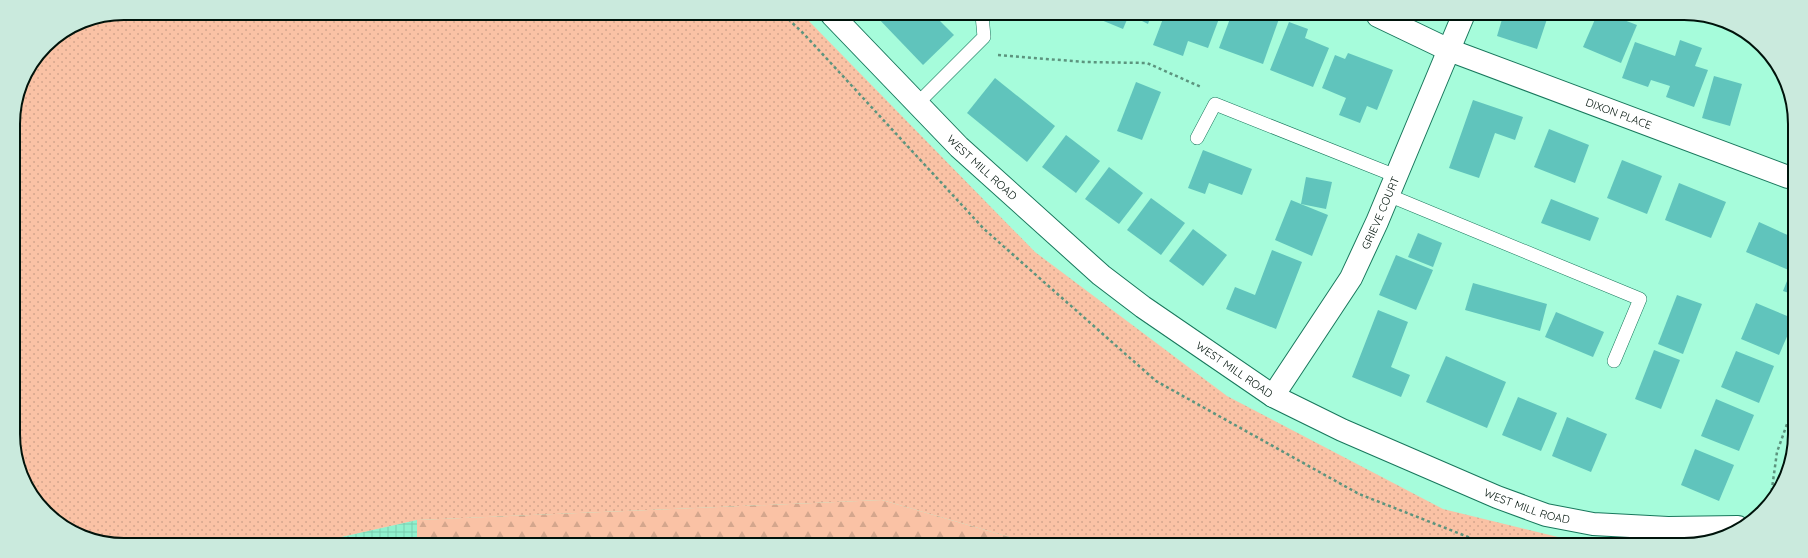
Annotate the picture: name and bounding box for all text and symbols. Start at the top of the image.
street label: DIXON PLACE [1584,95,1654,132]
street label: WEST MILL ROAD [944,132,1020,203]
street label: GRIEVE COURT [1358,174,1402,251]
street label: WEST MILL ROAD [1193,338,1276,401]
street label: WEST MILL ROAD [1482,485,1571,526]

